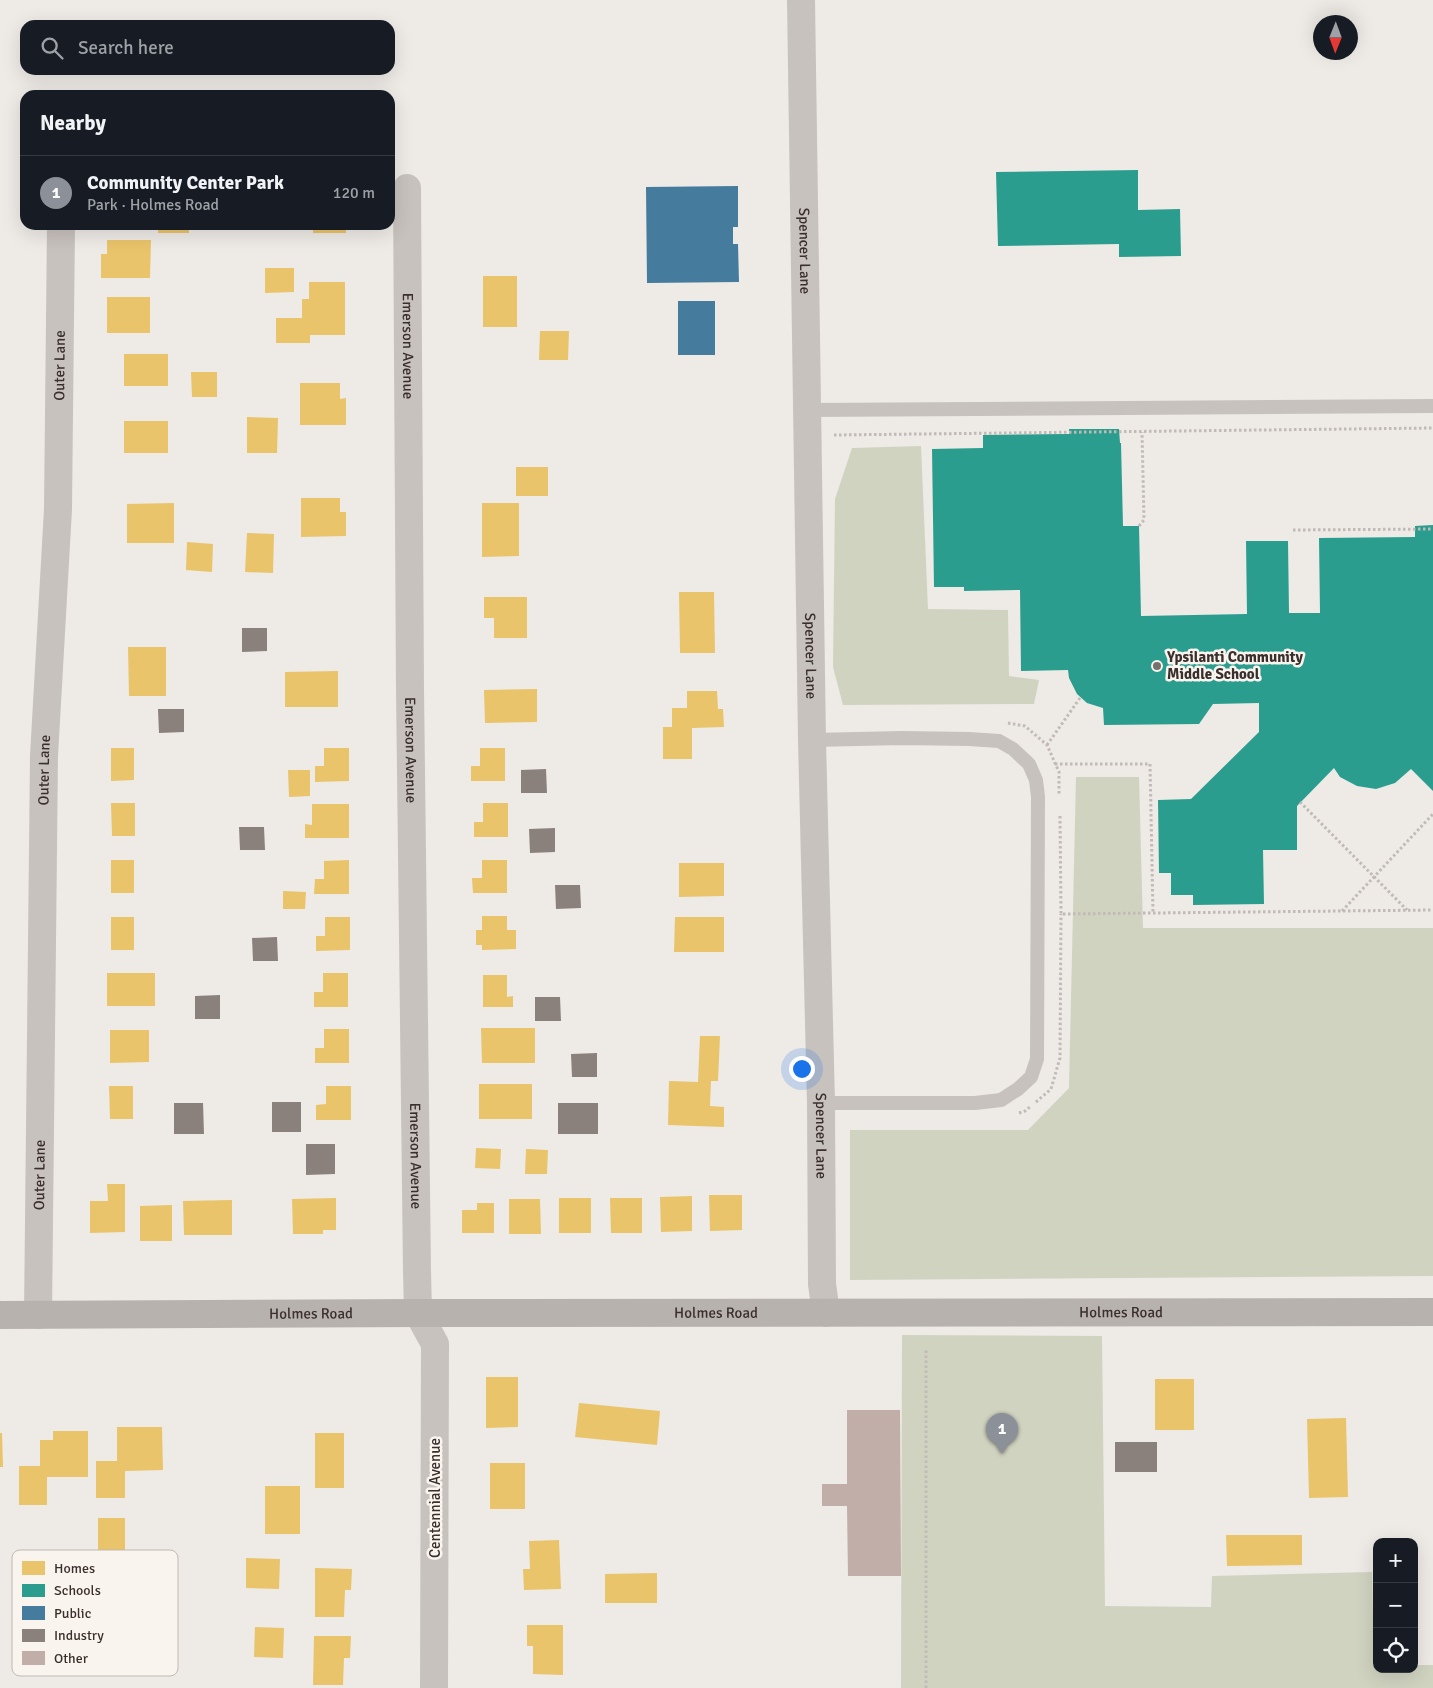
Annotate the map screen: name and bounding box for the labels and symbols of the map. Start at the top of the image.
north arrow [1313,15,1358,60]
street label: Spencer Lane [795,208,814,294]
street label: Emerson Avenue [399,293,417,399]
street label: Outer Lane [50,330,69,401]
street label: Spencer Lane [801,613,820,699]
place label: Ypsilanti Community Middle School [1166,648,1304,683]
marker: Ypsilanti Community Middle School [1151,660,1163,672]
street label: Emerson Avenue [401,697,420,803]
street label: Outer Lane [34,734,54,805]
your location [789,1056,815,1082]
street label: Spencer Lane [812,1092,830,1179]
street label: Emerson Avenue [406,1103,425,1209]
street label: Outer Lane [30,1140,49,1210]
street label: Holmes Road [1079,1303,1163,1321]
street label: Holmes Road [269,1304,353,1323]
street label: Holmes Road [674,1304,758,1322]
pin: 1 [986,1413,1018,1454]
street label: Centennial Avenue [426,1438,444,1558]
legend [12,1550,178,1676]
text: Homes [54,1560,95,1577]
text: Schools [54,1582,101,1599]
text: Public [54,1605,92,1622]
text: Industry [54,1627,104,1644]
text: Other [54,1650,89,1667]

